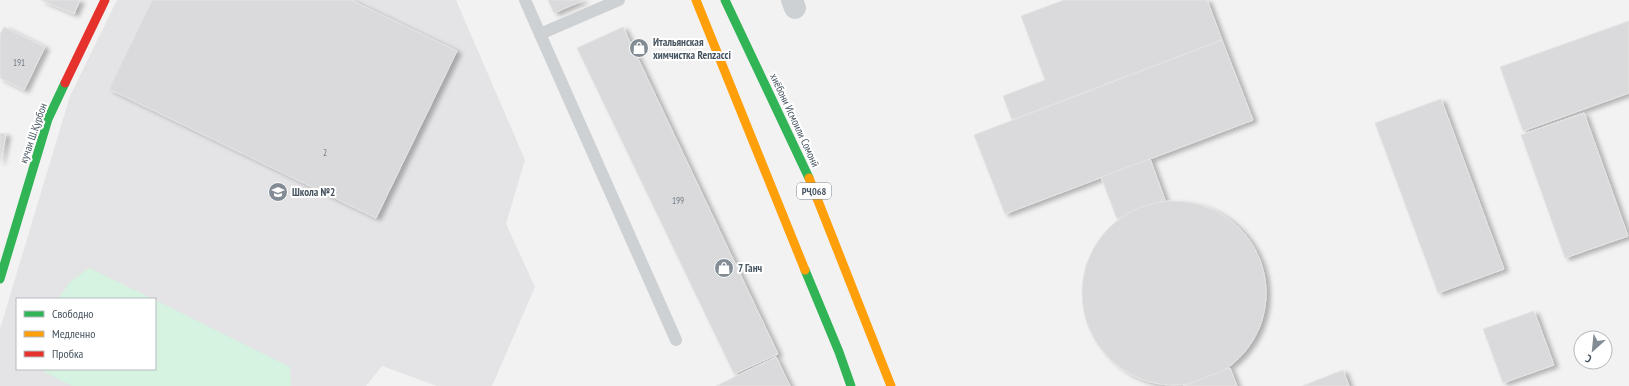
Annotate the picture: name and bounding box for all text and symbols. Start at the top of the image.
place label: Итальянская химчистка Renzacci [653,35,731,62]
shop icon: Итальянская химчистка Renzacci [628,37,650,59]
house number: 191 [13,57,25,68]
street label: хиёбони Исмоили Сомонӣ [767,71,823,169]
street label: кучаи Ш.Қурбон [16,101,50,165]
house number: 2 [323,147,327,158]
school or university icon: Школа №2 [267,181,289,203]
road number: РҶ068 [797,183,831,199]
place label: Школа №2 [292,185,335,199]
house number: 199 [672,195,684,206]
shop icon: 7 Ганч [713,257,735,279]
place label: 7 Ганч [738,261,763,275]
legend [16,298,156,370]
text: Свободно [52,306,94,321]
text: Медленно [52,326,95,341]
north arrow [1573,330,1613,370]
text: Пробка [52,346,84,361]
text: С [1583,352,1594,366]

